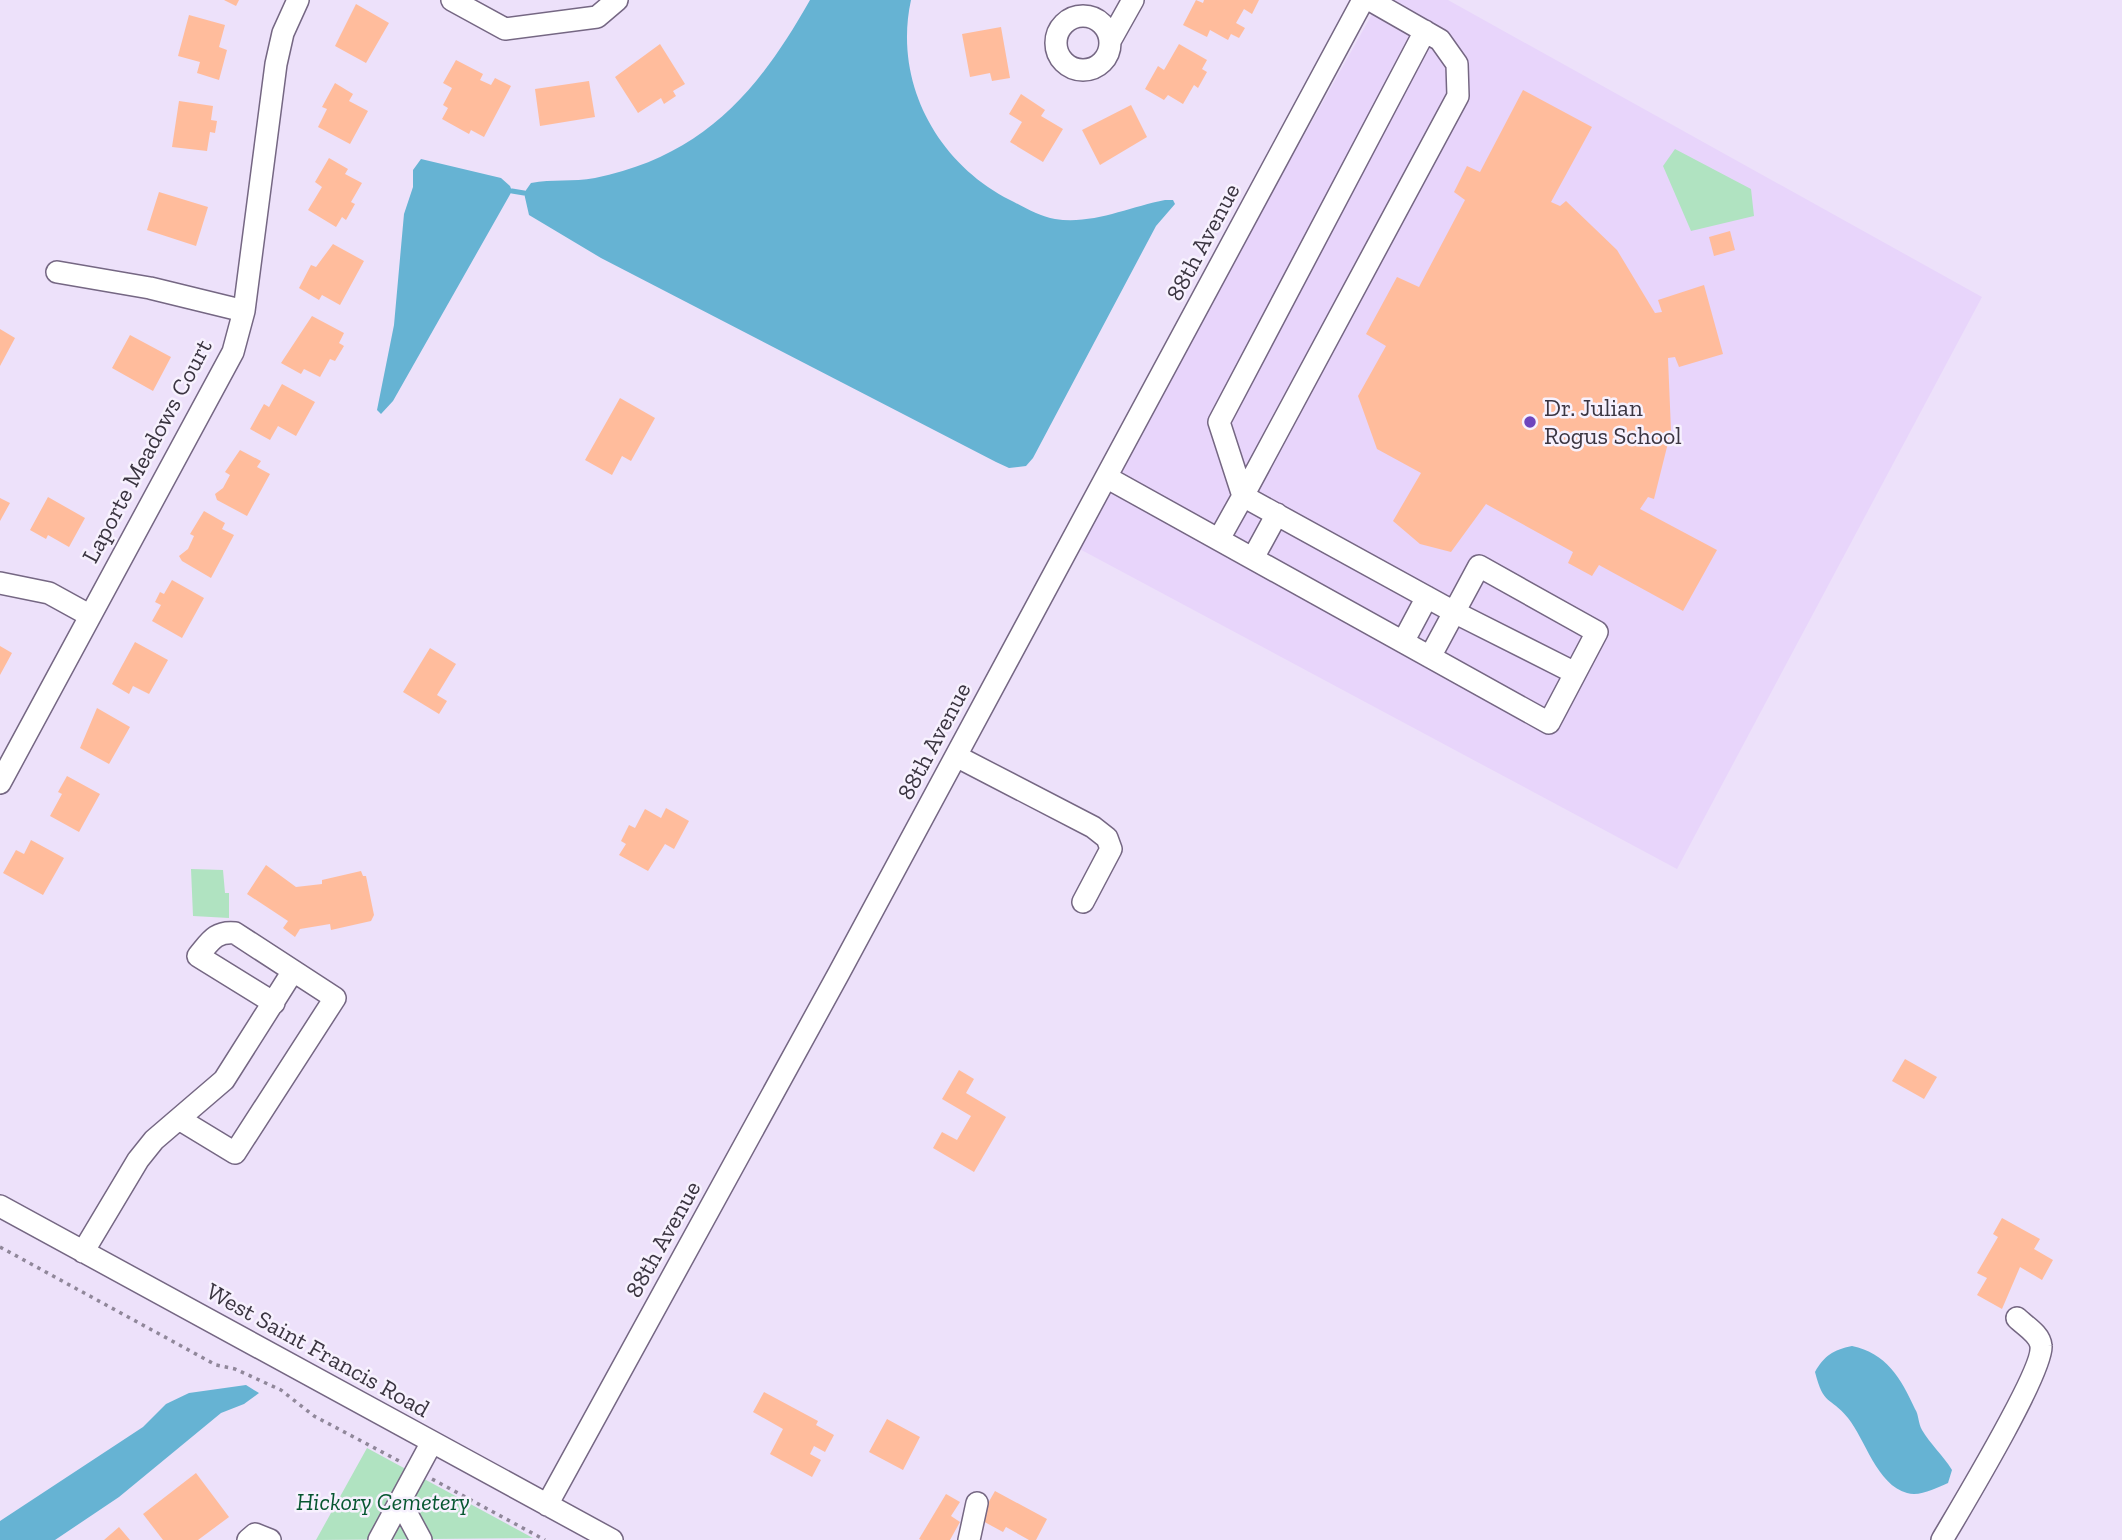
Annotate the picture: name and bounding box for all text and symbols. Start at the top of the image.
street label: 88th Avenue [1160,178,1246,305]
street label: Laporte Meadows Court [75,334,218,567]
place label: Dr. Julian Rogus School [1544,393,1682,450]
marker: Dr. Julian Rogus School [1522,414,1538,430]
street label: 88th Avenue [891,677,977,804]
street label: 88th Avenue [619,1175,706,1302]
street label: West Saint Francis Road [202,1276,435,1423]
park label: Hickory Cemetery [296,1487,470,1516]

